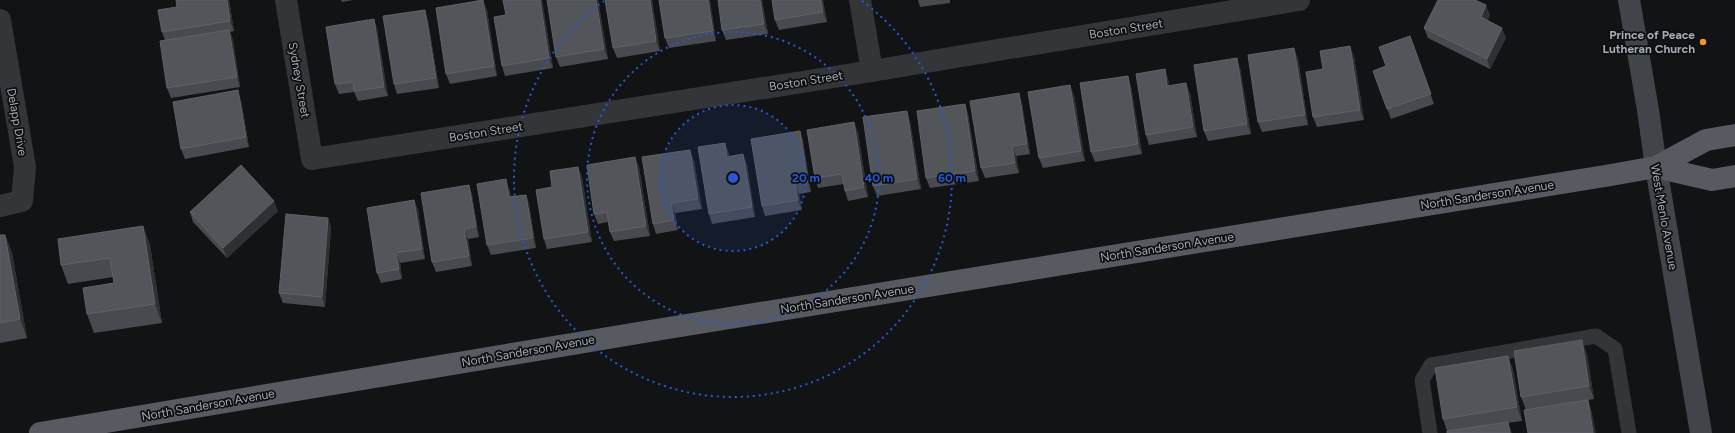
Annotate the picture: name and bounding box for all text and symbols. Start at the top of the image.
street label: Boston Street [1088,16,1164,42]
place label: Prince of Peace Lutheran Church [1603,28,1695,56]
marker: Prince of Peace Lutheran Church [1698,37,1708,47]
street label: Sydney Street [285,41,313,119]
street label: Boston Street [768,68,844,94]
street label: Delapp Drive [4,87,30,157]
street label: Boston Street [448,119,524,145]
street label: West Menlo Avenue [1648,163,1680,271]
centre of rings [726,171,740,185]
text: 20 m [792,171,820,185]
text: 40 m [865,171,893,185]
text: 60 m [938,171,966,185]
street label: North Sanderson Avenue [1419,177,1555,212]
street label: North Sanderson Avenue [1099,229,1235,264]
street label: North Sanderson Avenue [779,281,915,316]
street label: North Sanderson Avenue [460,332,596,370]
street label: North Sanderson Avenue [140,386,276,424]

